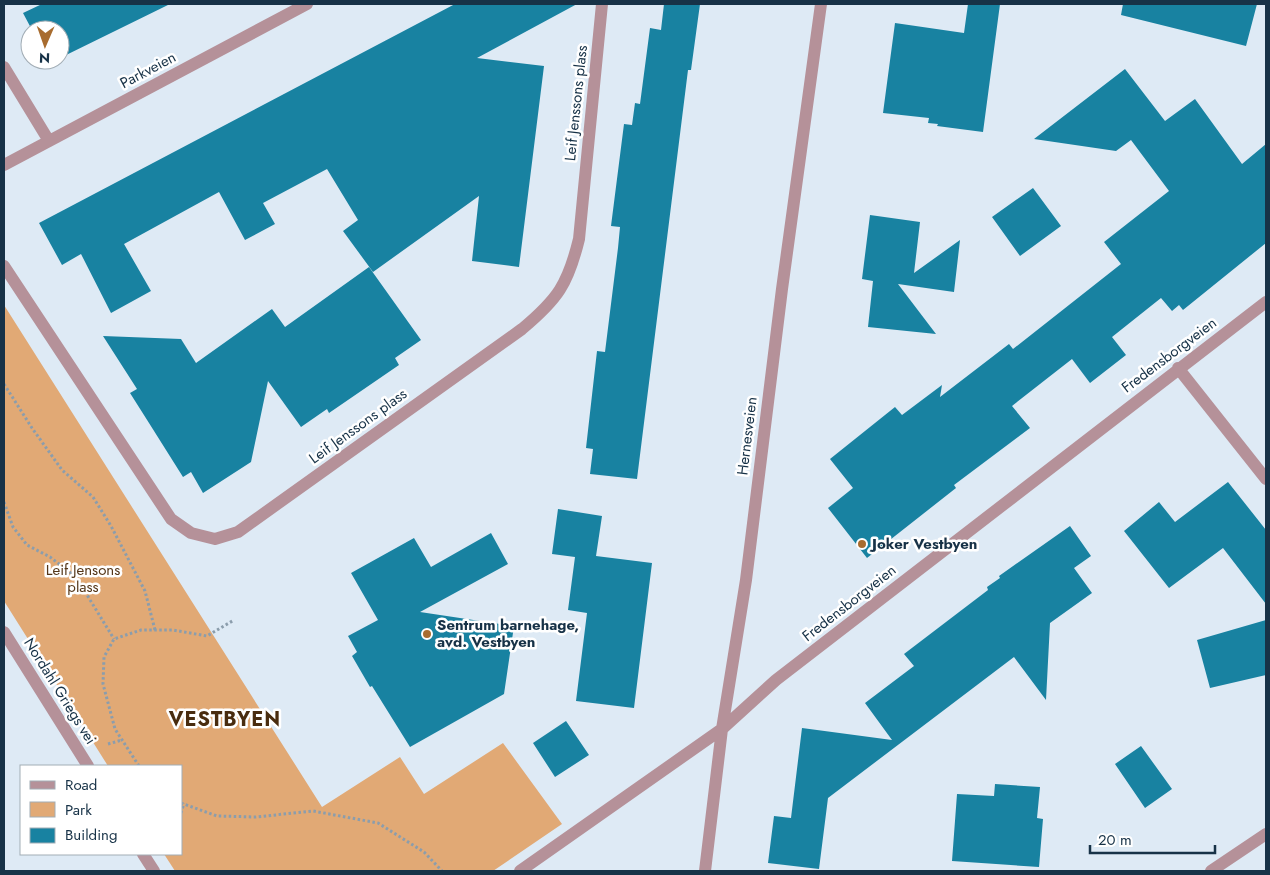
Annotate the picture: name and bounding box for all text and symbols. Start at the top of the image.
north arrow [20,20,70,70]
street label: Leif Jenssons plass [559,44,593,162]
street label: Parkveien [116,46,180,94]
text: N [39,48,50,68]
street label: Fredensborgveien [1117,312,1221,398]
street label: Leif Jenssons plass [304,383,412,469]
street label: Hernesveien [731,396,763,476]
place label: Joker Vestbyen [869,533,977,555]
marker: Joker Vestbyen [856,538,868,550]
park label: Leif Jensons plass [46,559,120,598]
street label: Fredensborgveien [797,559,901,647]
place label: Sentrum barnehage, avd. Vestbyen [437,614,579,653]
marker: Sentrum barnehage, avd. Vestbyen [421,628,433,640]
street label: Nordahl Griegs vei [18,633,102,749]
district label: VESTBYEN [168,705,281,734]
legend [20,765,182,855]
text: Road [65,774,97,796]
text: Park [65,799,92,821]
scale bar [1090,822,1215,854]
text: Building [65,824,117,846]
text: 20 m [1098,829,1132,851]

